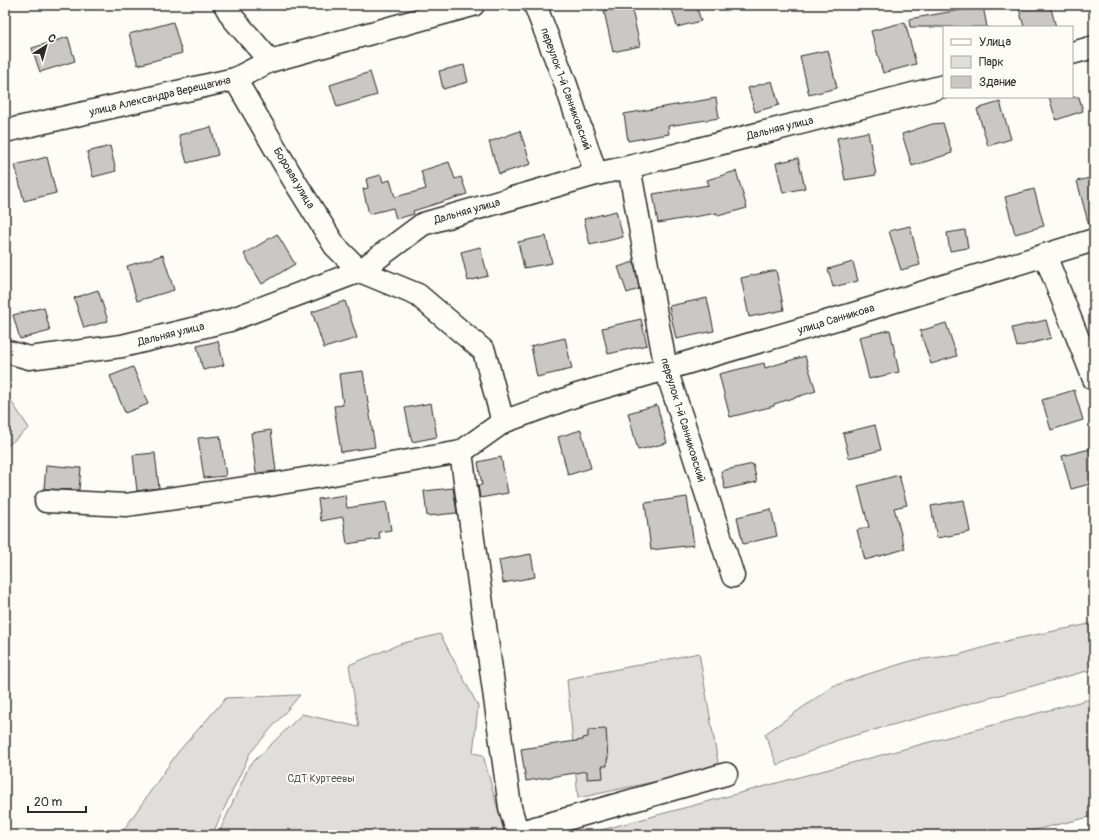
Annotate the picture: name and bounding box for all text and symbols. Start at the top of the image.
north arrow [26,26,66,66]
street label: переулок 1-й Санниковский [538,26,594,152]
legend [943,26,1073,98]
text: С [45,31,59,46]
text: Улица [979,35,1011,50]
text: Парк [979,55,1004,70]
street label: улица Александра Верещагина [87,73,232,119]
text: Здание [979,75,1016,90]
street label: Дальняя улица [744,113,815,143]
street label: Боровая улица [271,145,317,211]
street label: Дальняя улица [431,195,502,227]
street label: улица Санникова [795,301,876,337]
street label: Дальняя улица [135,319,206,349]
street label: переулок 1-й Санниковский [658,356,708,484]
park label: СДТ Куртеевы [288,772,354,785]
scale bar [28,788,86,814]
text: 20 m [34,795,63,810]

